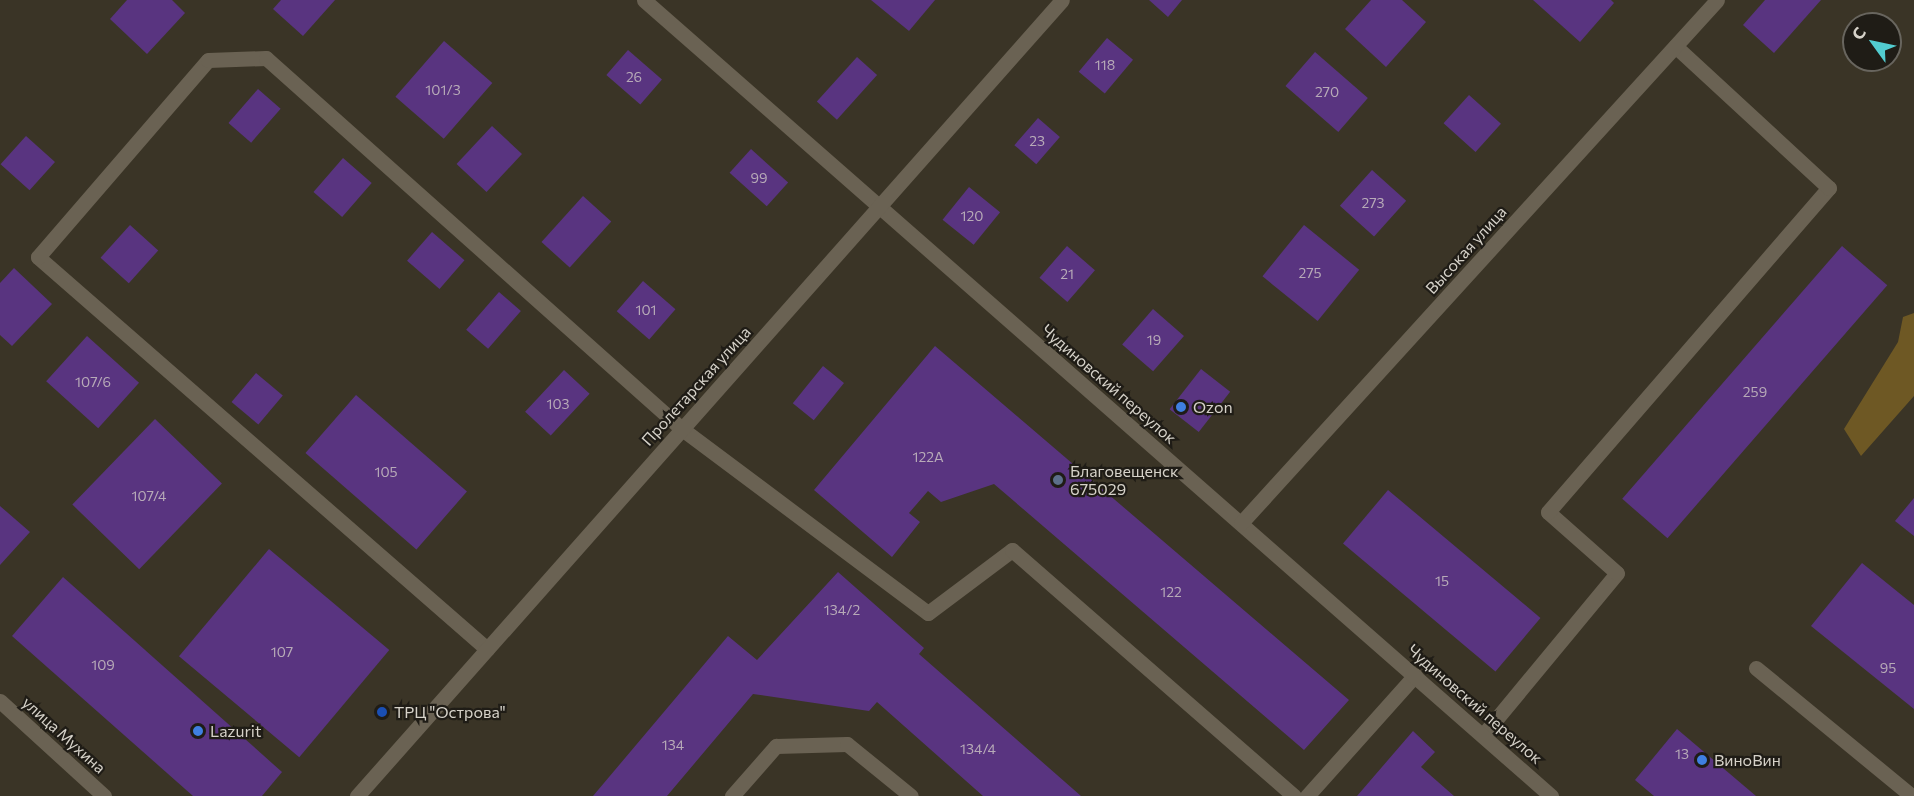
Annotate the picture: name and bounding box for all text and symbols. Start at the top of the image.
north arrow [1842,12,1902,72]
text: С [1847,23,1869,43]
house number: 118 [1095,57,1115,73]
house number: 26 [626,69,642,85]
house number: 101/3 [425,82,461,98]
house number: 270 [1315,84,1339,100]
house number: 23 [1029,133,1045,149]
house number: 99 [751,170,767,186]
house number: 273 [1361,195,1385,211]
street label: Высокая улица [1422,202,1510,298]
house number: 120 [961,208,983,224]
house number: 275 [1298,265,1322,281]
house number: 21 [1060,266,1074,282]
house number: 101 [635,302,657,318]
street label: Чудиновский переулок [1038,320,1180,448]
street label: Пролетарская улица [637,323,755,449]
house number: 19 [1147,332,1161,348]
house number: 107/6 [75,374,111,390]
house number: 259 [1743,384,1767,400]
house number: 103 [546,396,570,412]
place label: Ozon [1193,397,1233,417]
marker: Ozon [1174,400,1188,414]
house number: 122А [912,449,944,465]
place label: Благовещенск 675029 [1070,461,1179,499]
house number: 105 [374,464,398,480]
marker: Благовещенск 675029 [1051,473,1065,487]
house number: 107/4 [132,488,166,504]
house number: 15 [1435,573,1449,589]
house number: 122 [1160,584,1182,600]
house number: 134/2 [824,602,860,618]
street label: Чудиновский переулок [1404,640,1546,768]
house number: 107 [271,644,293,660]
house number: 109 [91,657,115,673]
house number: 95 [1880,660,1896,676]
street label: улица Мухина [19,693,109,777]
place label: ТРЦ "Острова" [394,702,506,722]
marker: ТРЦ "Острова" [375,705,389,719]
place label: Lazurit [210,721,261,741]
marker: Lazurit [191,724,205,738]
house number: 134 [662,737,684,753]
house number: 134/4 [960,741,996,757]
house number: 13 [1675,746,1689,762]
place label: ВиноВин [1714,750,1781,770]
marker: ВиноВин [1695,753,1709,767]

